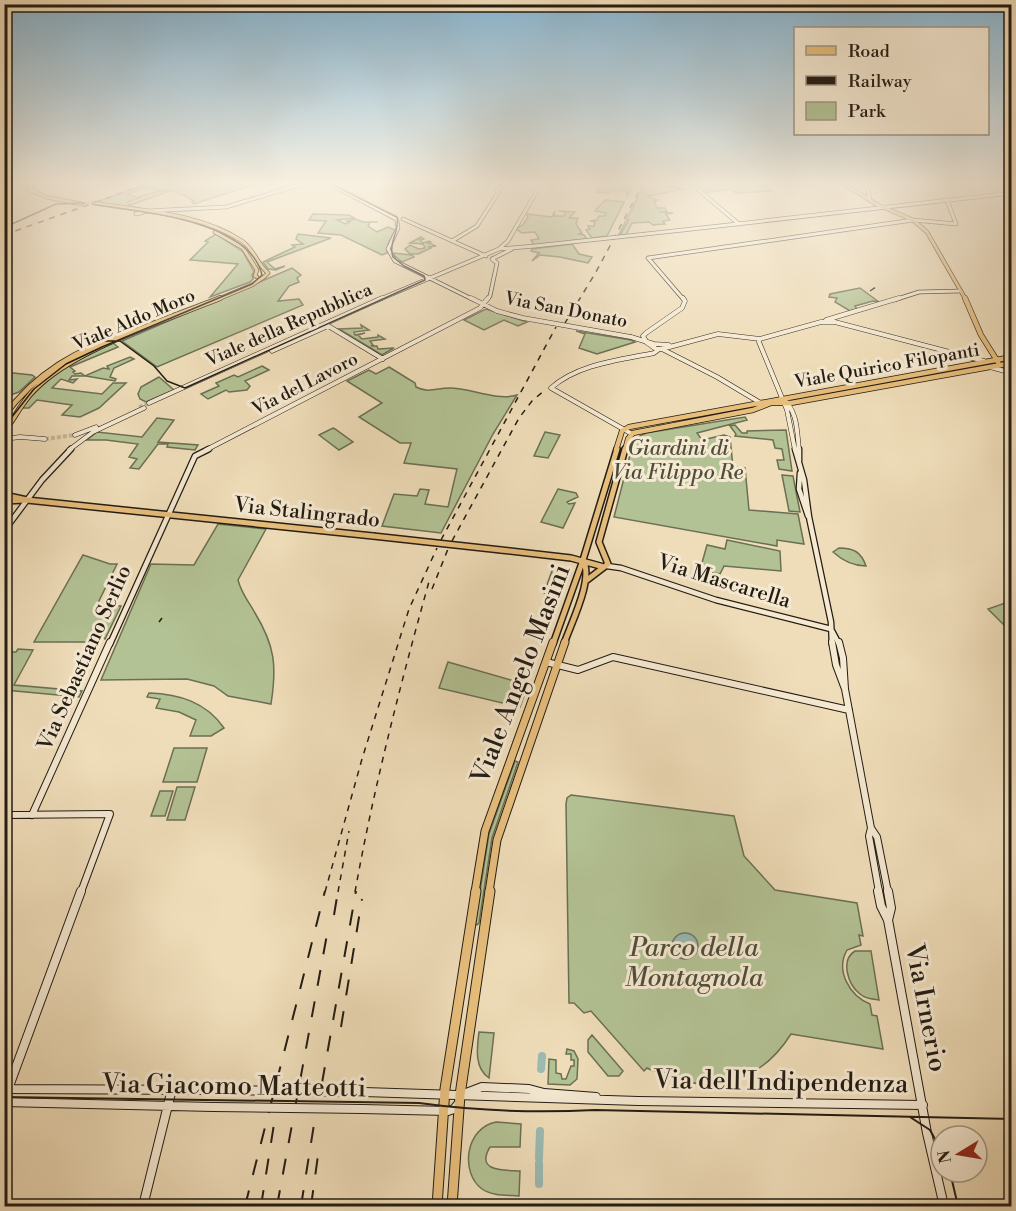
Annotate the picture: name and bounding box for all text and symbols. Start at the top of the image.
legend [794,27,989,135]
text: Road [848,40,891,63]
text: Railway [848,70,912,93]
text: Park [848,100,887,123]
street label: Viale della Repubblica [201,278,377,372]
street label: Viale Aldo Moro [69,284,199,356]
street label: Via San Donato [502,287,629,333]
street label: Viale Quirico Filopanti [792,338,982,394]
street label: Via del Lavoro [247,347,362,421]
park label: Giardini di Via Filippo Re [613,436,744,486]
street label: Via Stalingrado [232,492,381,534]
street label: Via Mascarella [653,549,794,615]
street label: Viale Angelo Masini [464,560,578,789]
street label: Via Sebastiano Serlio [32,561,138,756]
park label: Parco della Montagnola [625,932,764,994]
street label: Via Irnerio [898,941,954,1075]
street label: Via dell'Indipendenza [652,1064,909,1100]
street label: Via Giacomo Matteotti [101,1068,366,1104]
north arrow [929,1124,989,1184]
text: N [934,1148,956,1165]

